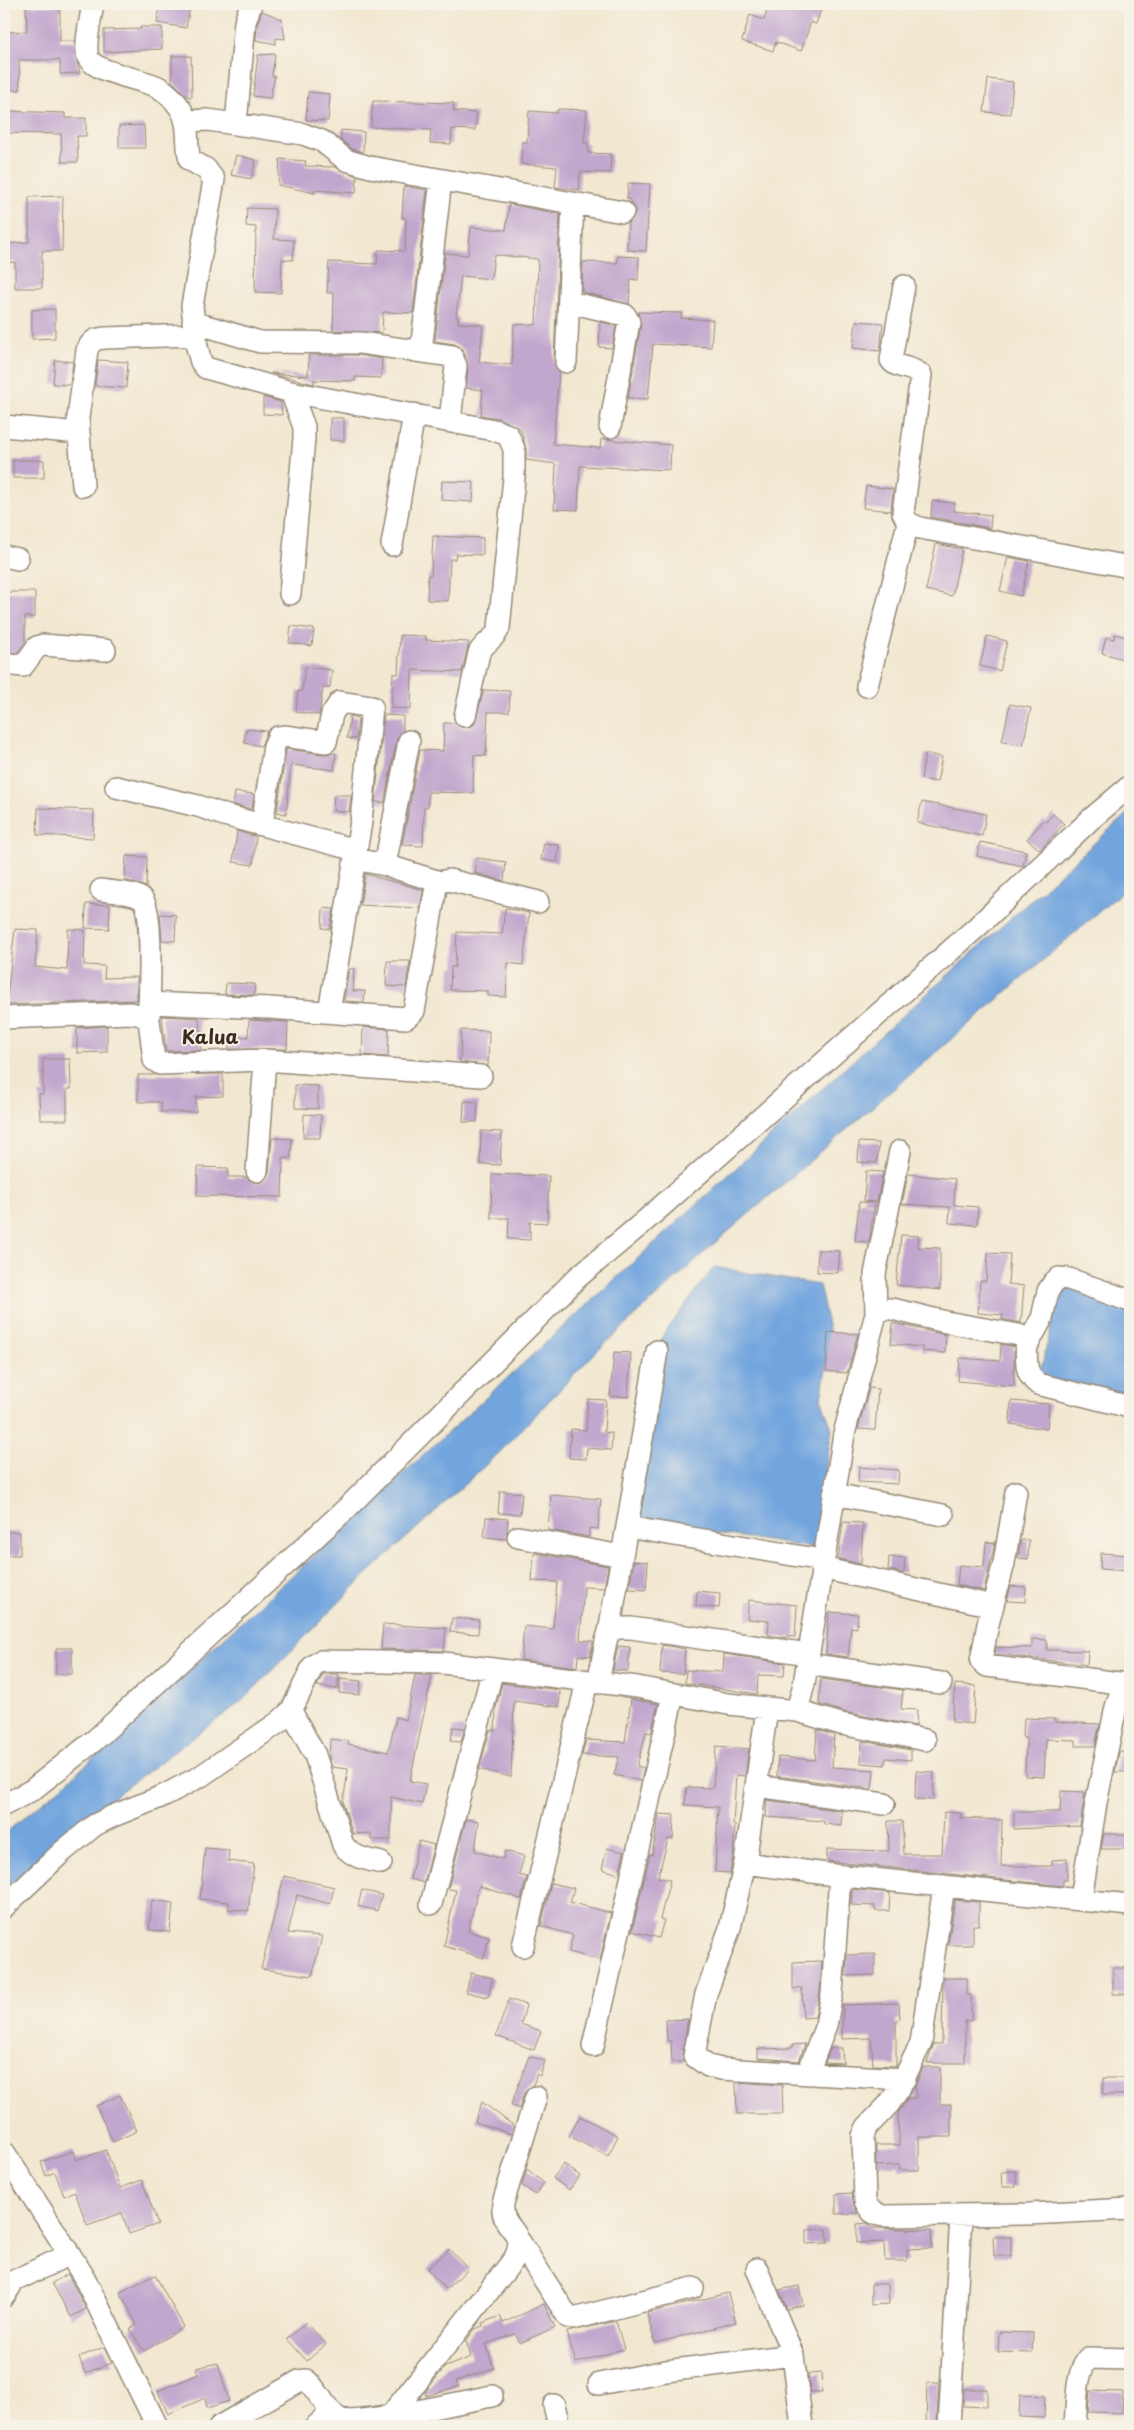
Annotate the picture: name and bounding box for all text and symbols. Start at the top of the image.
district label: Kalua [182,1022,239,1050]

